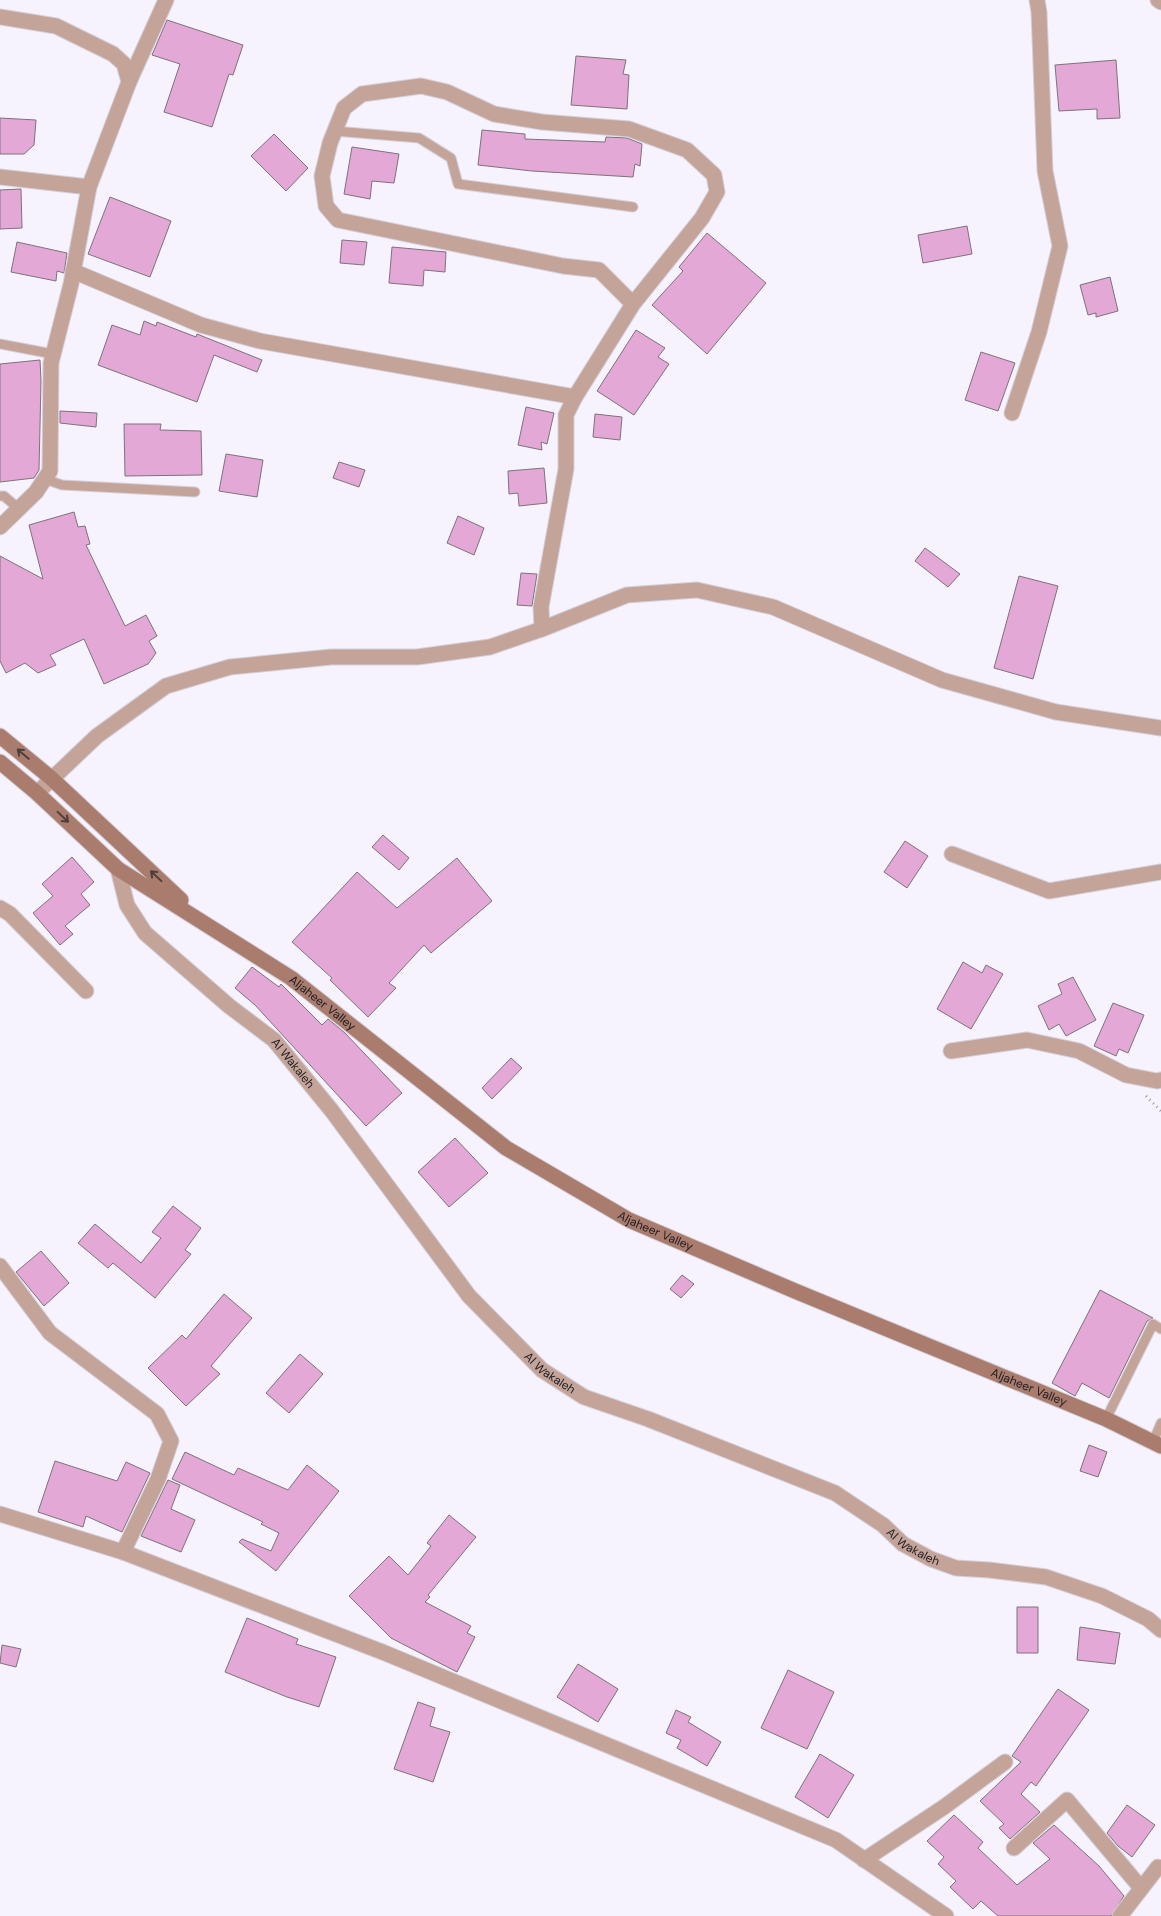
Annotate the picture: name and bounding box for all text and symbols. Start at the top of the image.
one-way arrow [17,749,30,760]
one-way arrow [57,811,70,823]
one-way arrow [149,870,162,882]
street label: Aljaheer Valley [286,972,359,1034]
street label: Al Wakaleh [268,1035,318,1092]
street label: Aljaheer Valley [615,1207,696,1255]
street label: Al Wakaleh [521,1349,579,1397]
street label: Aljaheer Valley [989,1365,1070,1410]
street label: Al Wakaleh [883,1524,942,1569]

